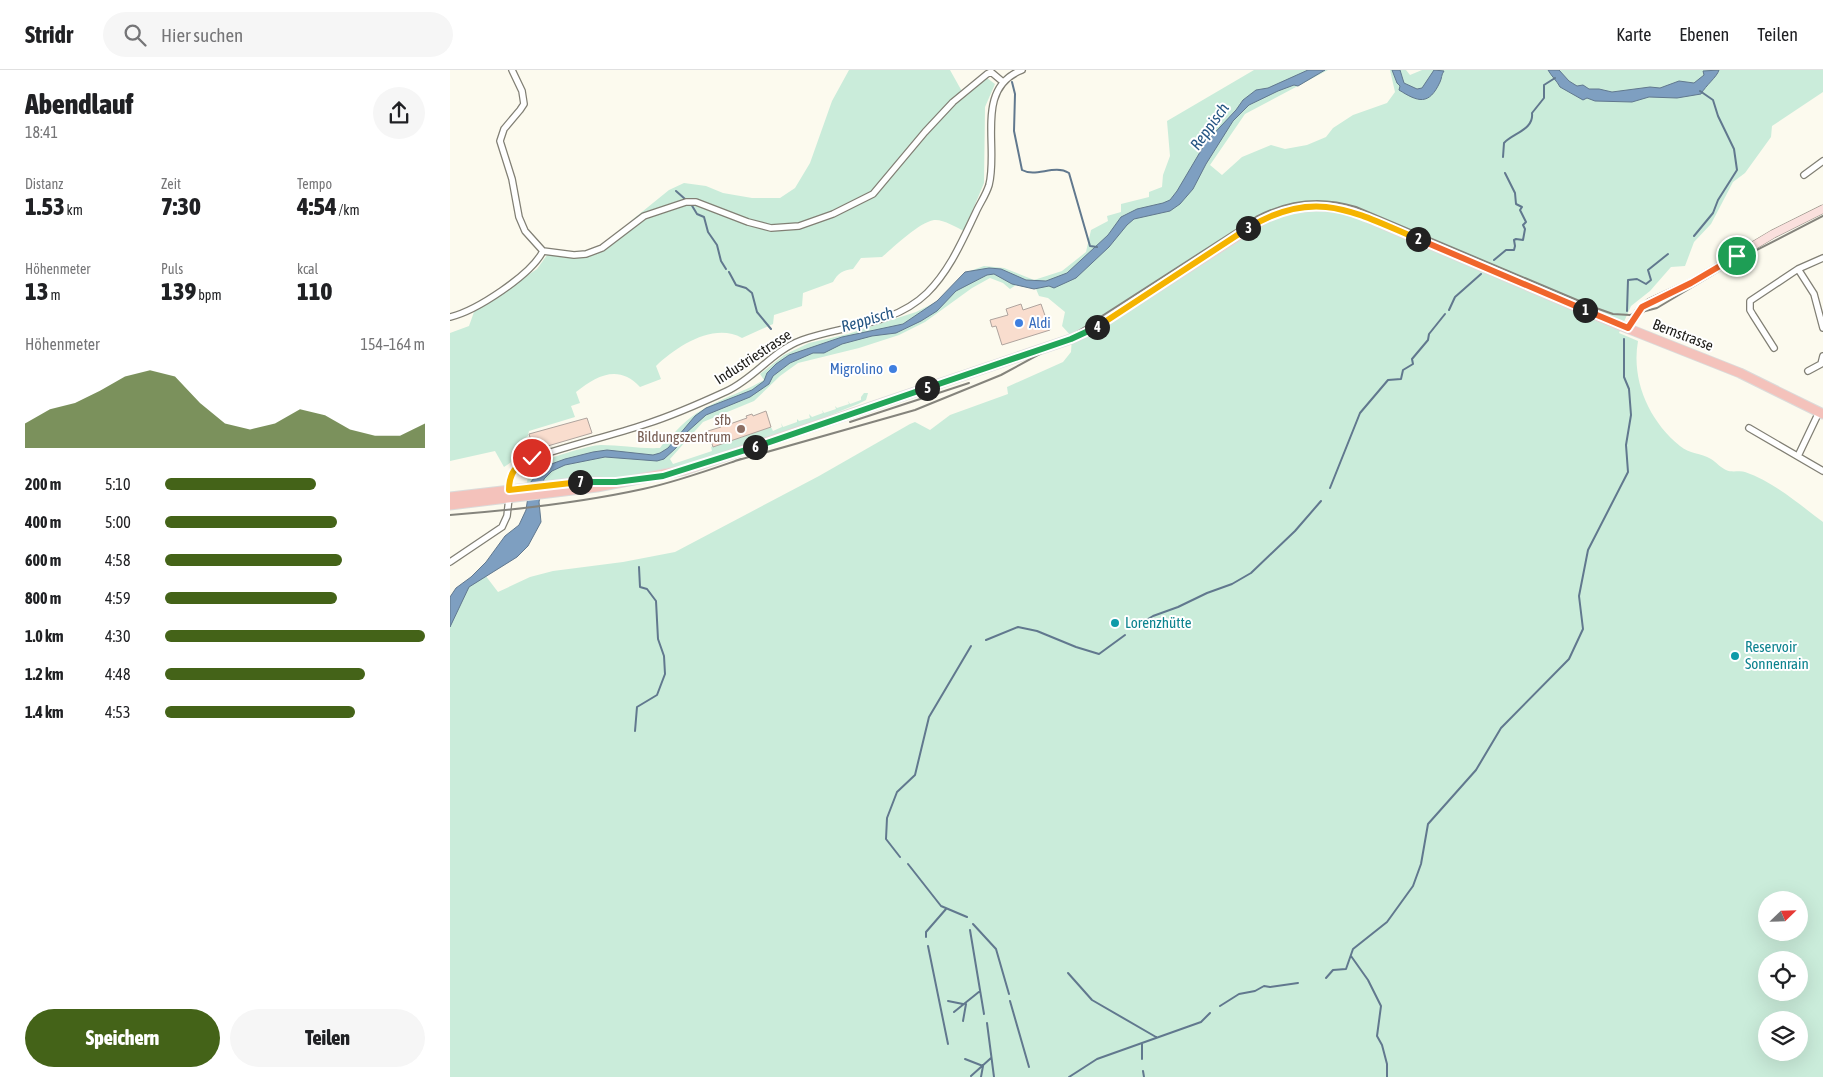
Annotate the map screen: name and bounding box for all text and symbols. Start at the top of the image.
search box [103,12,453,57]
text: Stridr [25,21,73,48]
icon: search [121,21,149,49]
text: Hier suchen [161,24,243,46]
text: Karte [1616,24,1651,45]
text: Ebenen [1679,24,1729,45]
text: Teilen [1757,24,1798,45]
button: share [373,87,425,139]
text: Abendlauf [25,88,133,120]
water label: Reppisch [1186,99,1233,154]
text: 18:41 [25,123,58,141]
text: Distanz [25,176,63,192]
text: Zeit [161,176,181,192]
text: Tempo [297,176,332,192]
text: 1.53 [25,192,65,220]
text: 7:30 [161,192,201,220]
text: 4:54 [297,192,337,220]
text: km [65,202,83,218]
text: /km [337,202,360,218]
pin: 3 [1236,216,1260,240]
text: 3 [1245,220,1252,236]
pin: 2 [1406,226,1430,252]
text: 2 [1415,231,1422,247]
pin [1716,235,1758,277]
icon: arrive [1723,242,1751,270]
text: Höhenmeter [25,261,90,277]
text: Puls [161,261,183,277]
text: kcal [297,261,318,277]
text: 13 [25,277,49,305]
text: 139 [161,277,196,305]
text: 110 [297,277,332,305]
text: m [49,287,61,303]
text: bpm [196,287,222,303]
pin: 1 [1572,298,1598,322]
text: 1 [1582,302,1589,318]
water label: Reppisch [839,303,896,336]
place label: Aldi [1029,314,1051,331]
pin: 4 [1084,314,1110,340]
street label: Bernstrasse [1650,315,1716,354]
marker: Aldi [1013,317,1025,329]
text: 4 [1094,319,1101,335]
street label: Industriestrasse [711,325,794,388]
text: Höhenmeter [25,335,100,353]
text: 154–164 m [361,335,425,353]
place label: Migrolino [830,360,883,377]
marker: Migrolino [887,363,899,375]
pin: 5 [914,376,940,400]
text: 5 [924,380,931,396]
place label: sfb Bildungszentrum [637,411,731,445]
marker: sfb Bildungszentrum [735,423,747,435]
pin: 6 [742,434,768,460]
pin [511,437,553,479]
text: 6 [752,439,759,455]
icon: check [518,444,546,472]
pin: 7 [568,470,592,494]
text: 7 [577,474,584,490]
text: 200 m [25,475,61,493]
text: 5:10 [105,475,130,493]
text: 400 m [25,513,61,531]
text: 5:00 [105,513,131,531]
text: 600 m [25,551,61,569]
text: 4:58 [105,551,130,569]
text: 800 m [25,589,61,607]
text: 4:59 [105,589,130,607]
place label: Lorenzhütte [1125,614,1192,631]
marker: Lorenzhütte [1109,617,1121,629]
text: 1.0 km [25,627,64,645]
text: 4:30 [105,627,130,645]
place label: Reservoir Sonnenrain [1745,638,1809,672]
marker: Reservoir Sonnenrain [1729,650,1741,662]
text: 1.2 km [25,665,64,683]
text: 4:48 [105,665,130,683]
text: 1.4 km [25,703,64,721]
text: 4:53 [105,703,130,721]
north arrow [1758,891,1808,941]
map controls [1758,891,1808,1061]
button: locate [1758,951,1808,1001]
button: Speichern [25,1009,220,1067]
button: Teilen [230,1009,425,1067]
button: layers [1758,1011,1808,1061]

